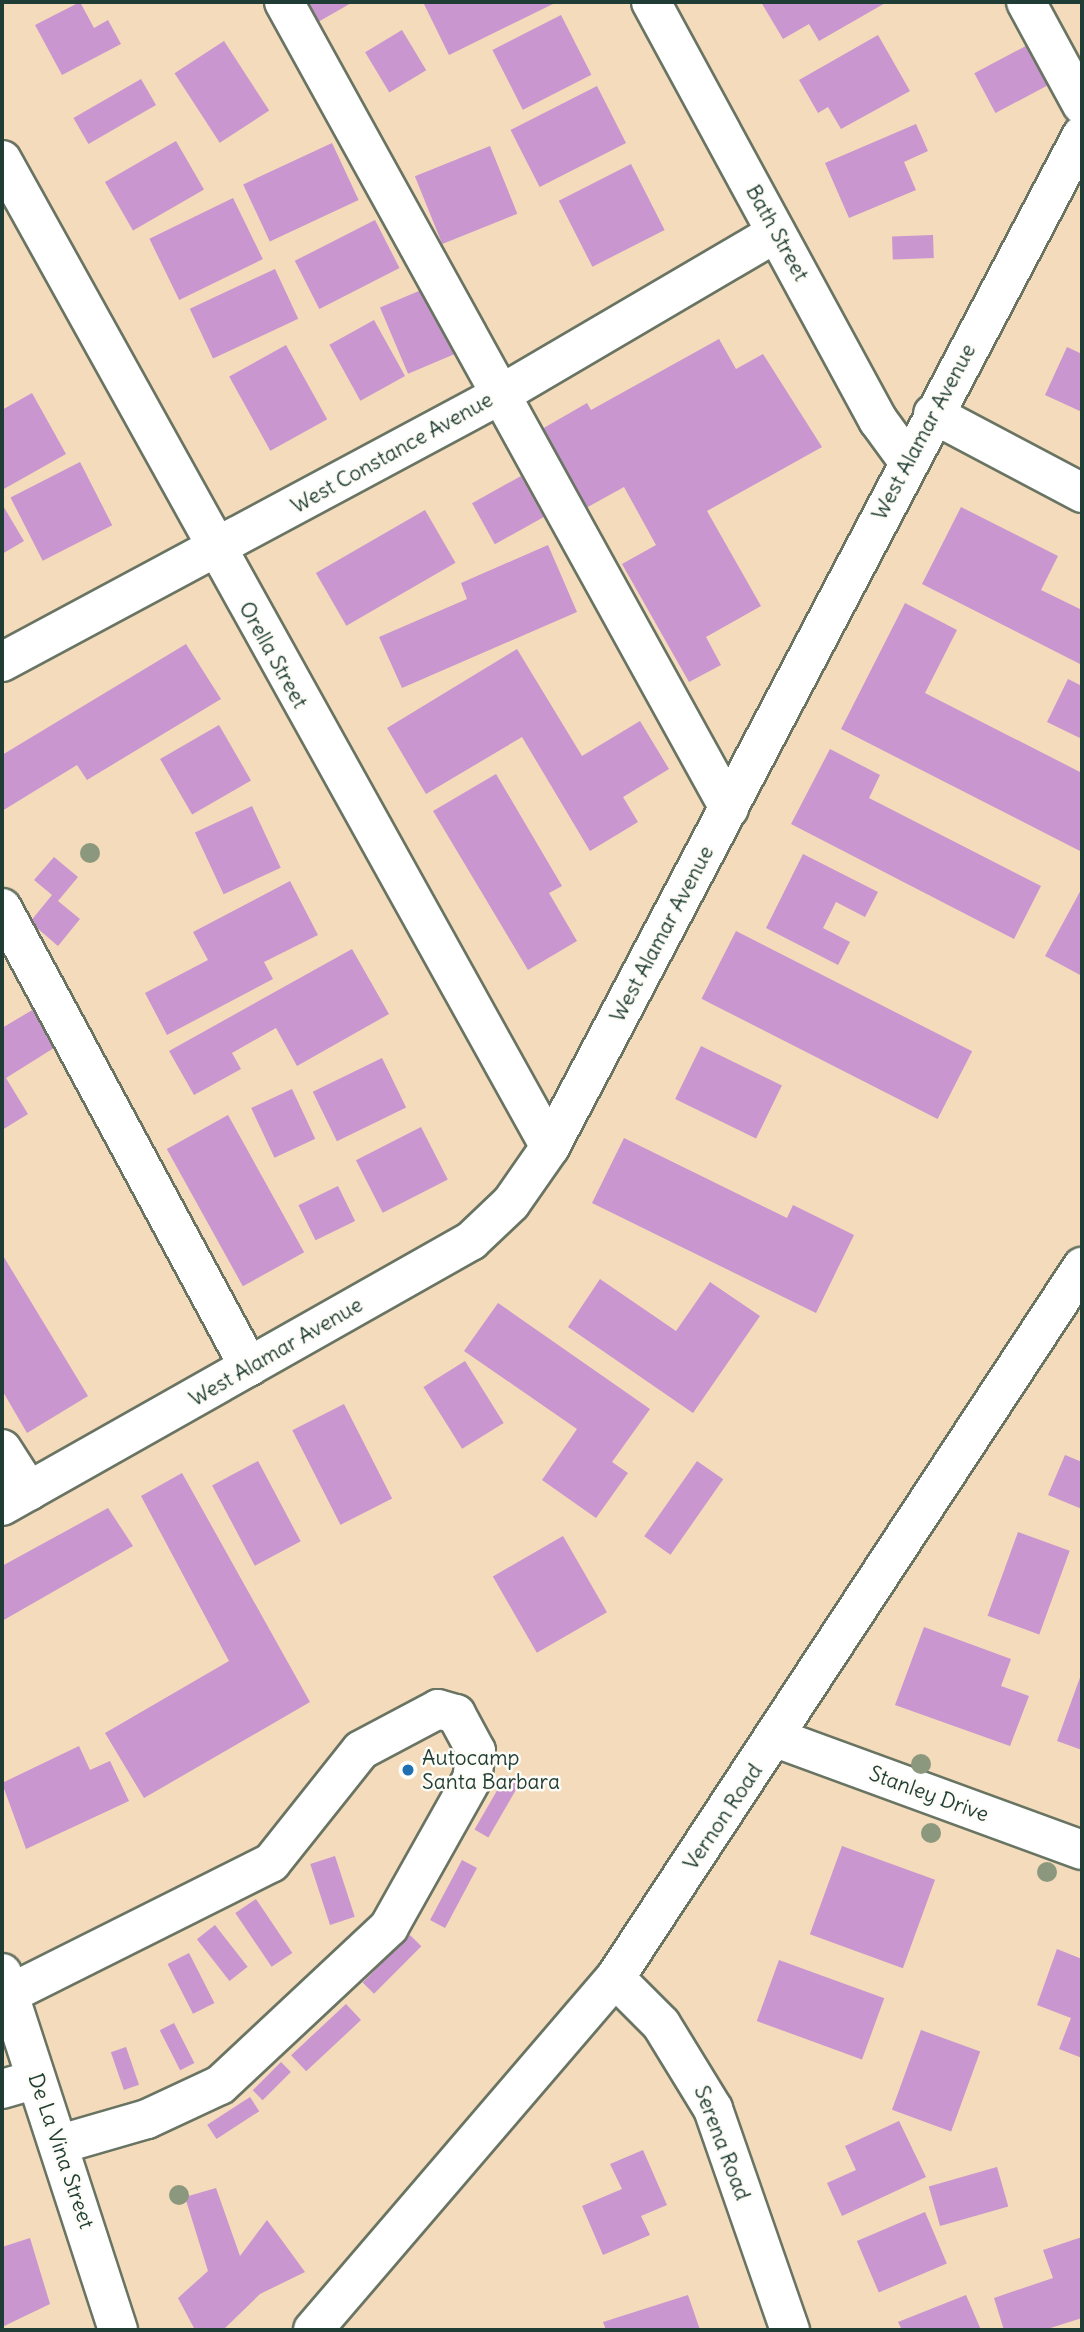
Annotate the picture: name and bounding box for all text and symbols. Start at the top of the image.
street label: Bath Street [740,181,814,285]
street label: West Alamar Avenue [867,340,981,524]
street label: West Constance Avenue [287,387,497,519]
street label: Orella Street [233,597,313,713]
street label: West Alamar Avenue [605,842,719,1026]
street label: West Alamar Avenue [185,1292,367,1412]
place label: Autocamp Santa Barbara [422,1745,560,1795]
street label: Vernon Road [678,1759,768,1875]
street label: Stanley Drive [866,1761,992,1827]
marker: Autocamp Santa Barbara [400,1762,416,1778]
street label: De La Vina Street [23,2070,99,2232]
street label: Serena Road [689,2082,755,2204]

